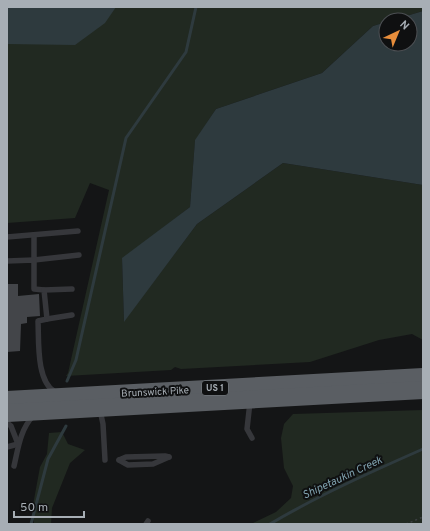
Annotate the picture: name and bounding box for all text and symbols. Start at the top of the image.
north arrow [378,12,418,52]
text: N [397,18,412,33]
road number: US 1 [202,381,228,395]
street label: Brunswick Pike [121,384,189,401]
water label: Shipetaukin Creek [300,453,385,503]
scale bar [14,493,84,519]
text: 50 m [20,500,48,516]

